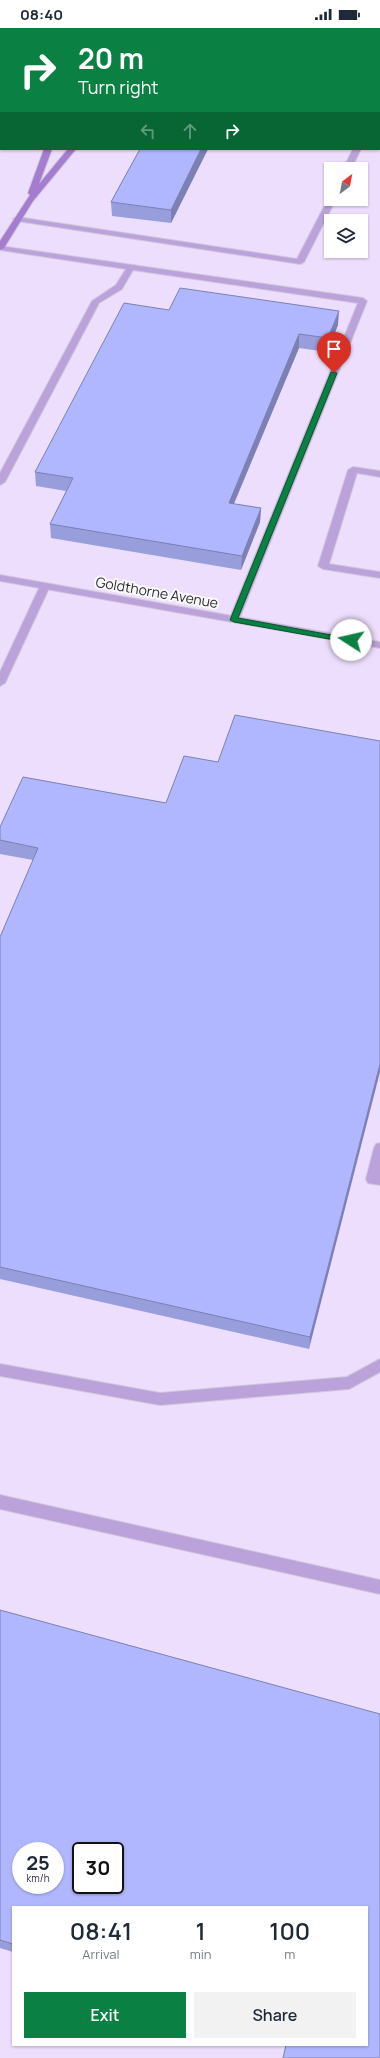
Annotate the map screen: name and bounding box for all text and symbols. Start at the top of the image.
text: 08:40 [20,4,63,25]
text: 20 m [78,39,144,77]
icon: right [12,44,64,96]
text: Turn right [78,75,159,99]
icon: left [137,120,159,142]
icon: ahead [179,120,201,142]
icon: right [221,120,243,142]
north arrow [324,162,368,206]
map controls [324,162,368,258]
button: layers [324,214,368,258]
pin [317,332,351,373]
icon: arrive [323,338,345,360]
street label: Goldthorne Avenue [94,572,220,612]
position arrow [330,619,372,661]
speed limit sign: 30 [72,1842,124,1894]
text: 25 [26,1849,50,1876]
text: km/h [26,1871,50,1885]
text: 08:41 [70,1914,132,1947]
text: 1 [196,1914,206,1947]
text: 100 [269,1914,310,1947]
text: Arrival [82,1945,119,1963]
text: min [190,1945,212,1963]
text: m [284,1945,295,1963]
button: Exit [24,1992,186,2038]
button: Share [194,1992,356,2038]

